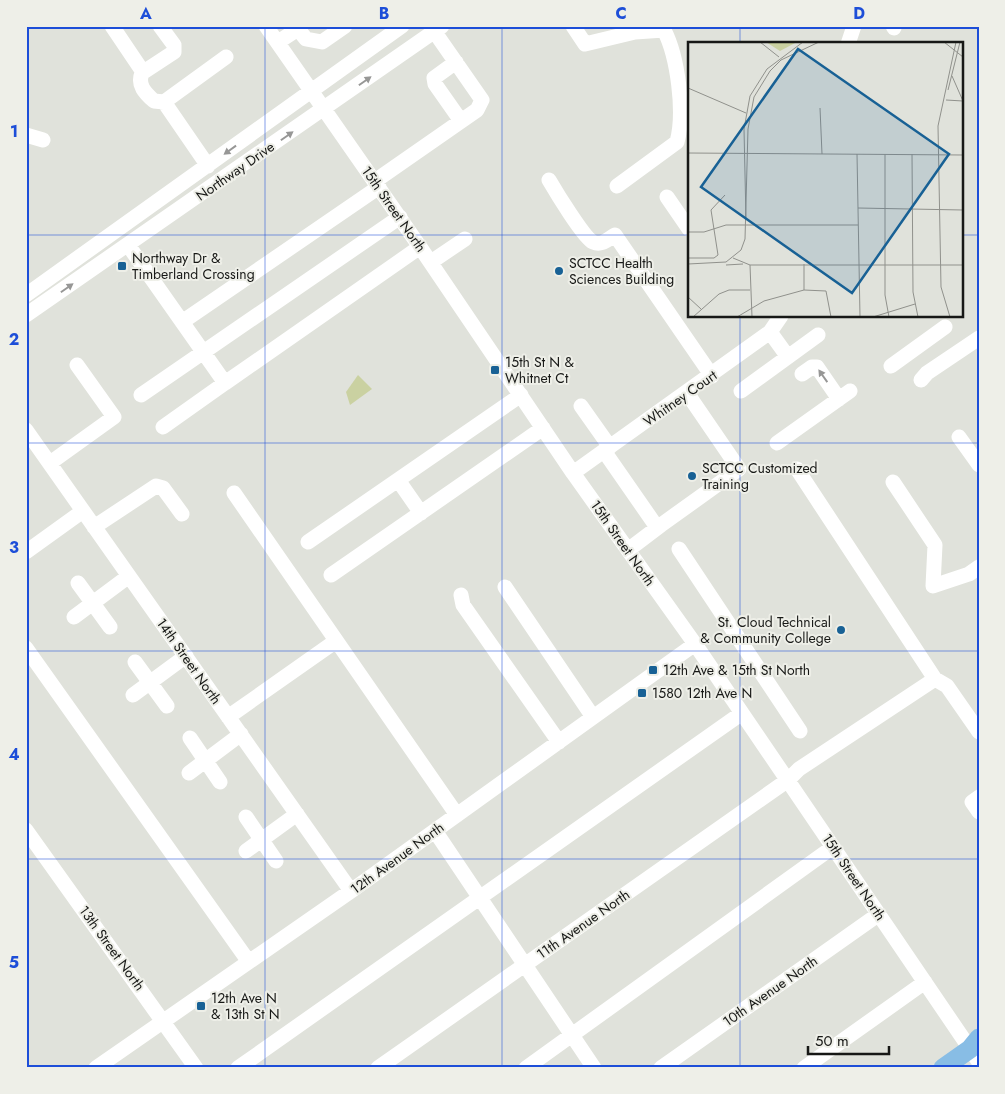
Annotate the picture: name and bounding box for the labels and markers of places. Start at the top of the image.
place label: Northway Dr & Timberland Crossing [132,248,255,284]
place label: SCTCC Health Sciences Building [569,253,674,289]
marker: Northway Dr & Timberland Crossing [116,260,128,272]
marker: SCTCC Health Sciences Building [553,265,565,277]
place label: 15th St N & Whitnet Ct [505,352,574,388]
marker: 15th St N & Whitnet Ct [489,364,501,376]
place label: SCTCC Customized Training [702,458,818,494]
marker: SCTCC Customized Training [686,470,698,482]
place label: St. Cloud Technical & Community College [700,612,831,648]
marker: St. Cloud Technical & Community College [835,624,847,636]
place label: 12th Ave & 15th St North [663,660,810,680]
marker: 12th Ave & 15th St North [647,664,659,676]
place label: 1580 12th Ave N [652,683,752,703]
marker: 1580 12th Ave N [636,687,648,699]
place label: 12th Ave N & 13th St N [211,988,280,1024]
marker: 12th Ave N & 13th St N [195,1000,207,1012]

